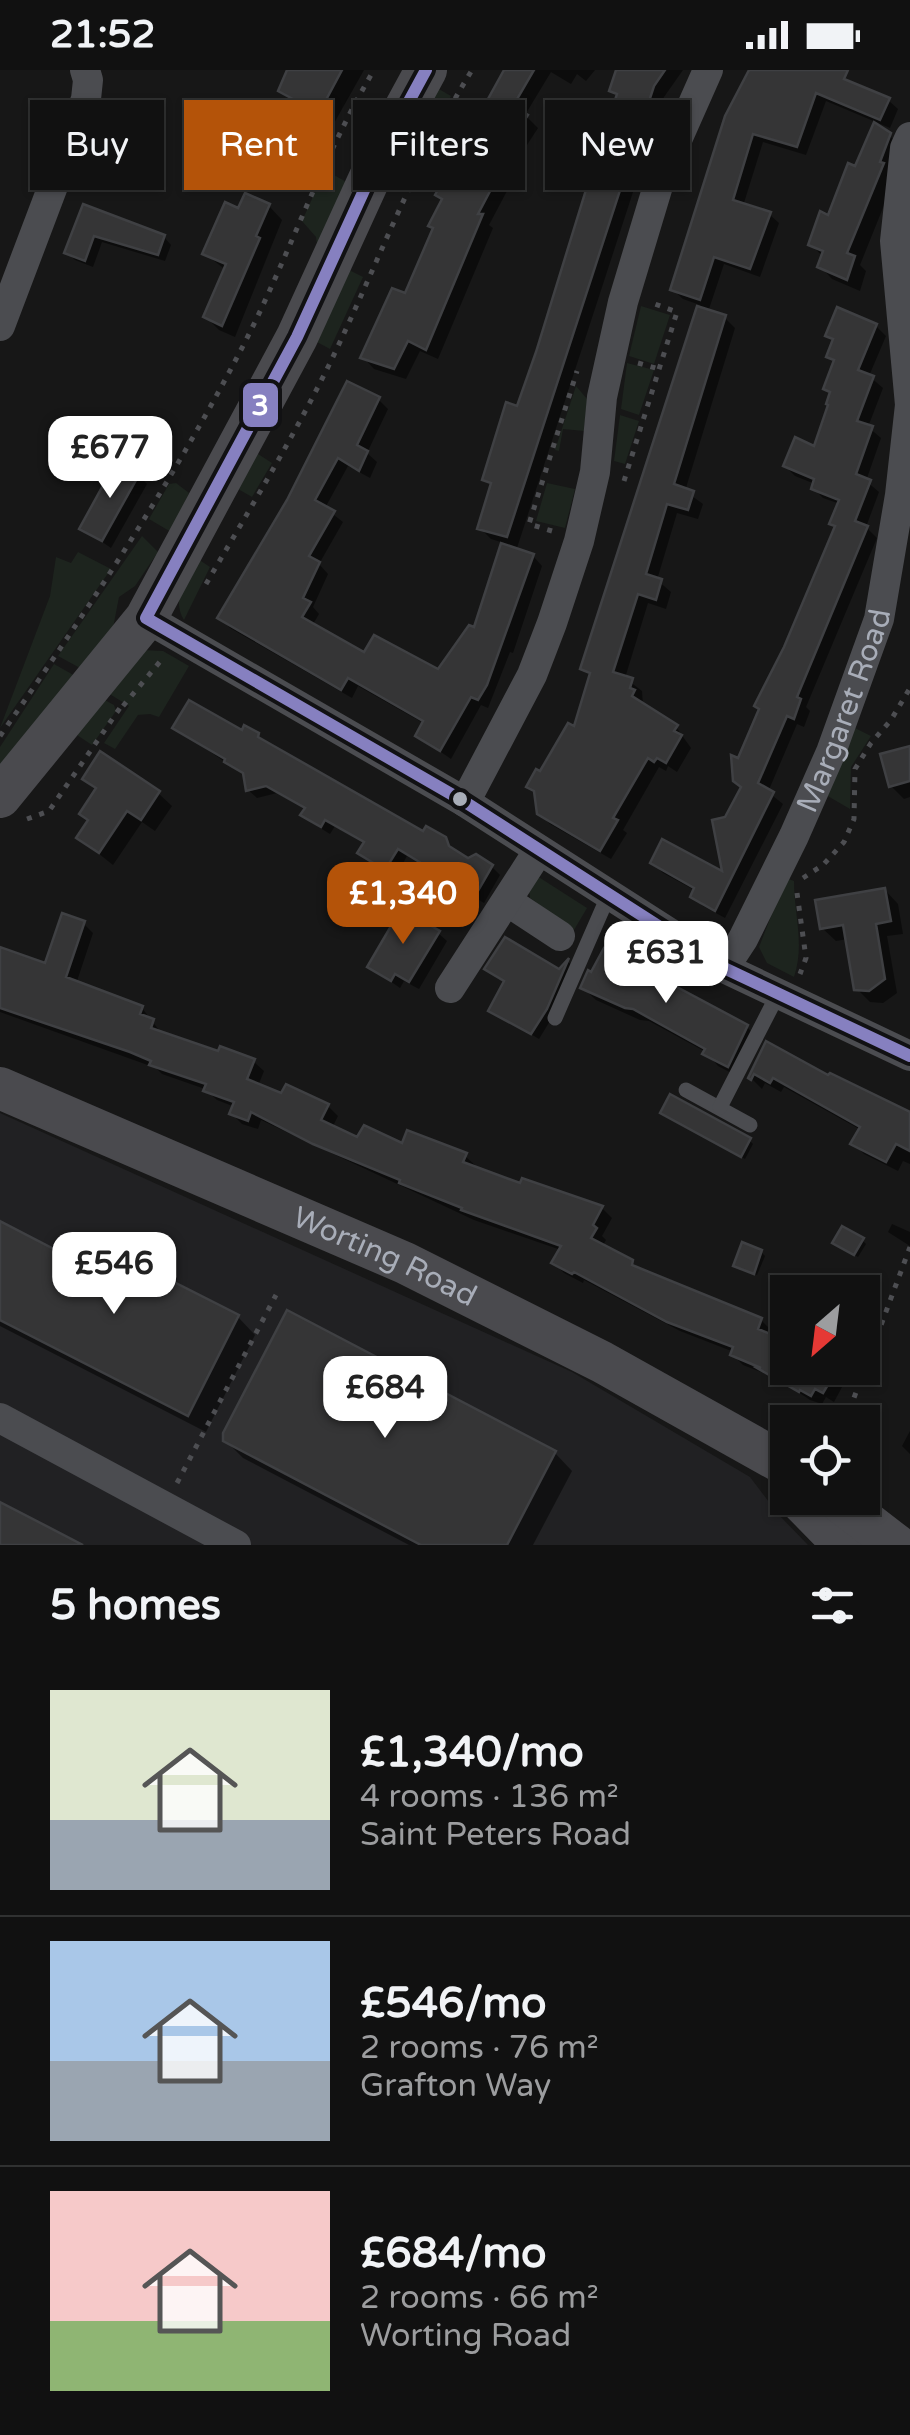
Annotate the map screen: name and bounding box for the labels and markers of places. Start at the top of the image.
pin: £677 [51,416,169,501]
unlabelled marker [450,789,470,809]
pin: £1,340 [322,862,484,947]
pin: £631 [607,921,725,1006]
pin: £546 [55,1232,173,1317]
pin: £684 [326,1356,444,1441]

